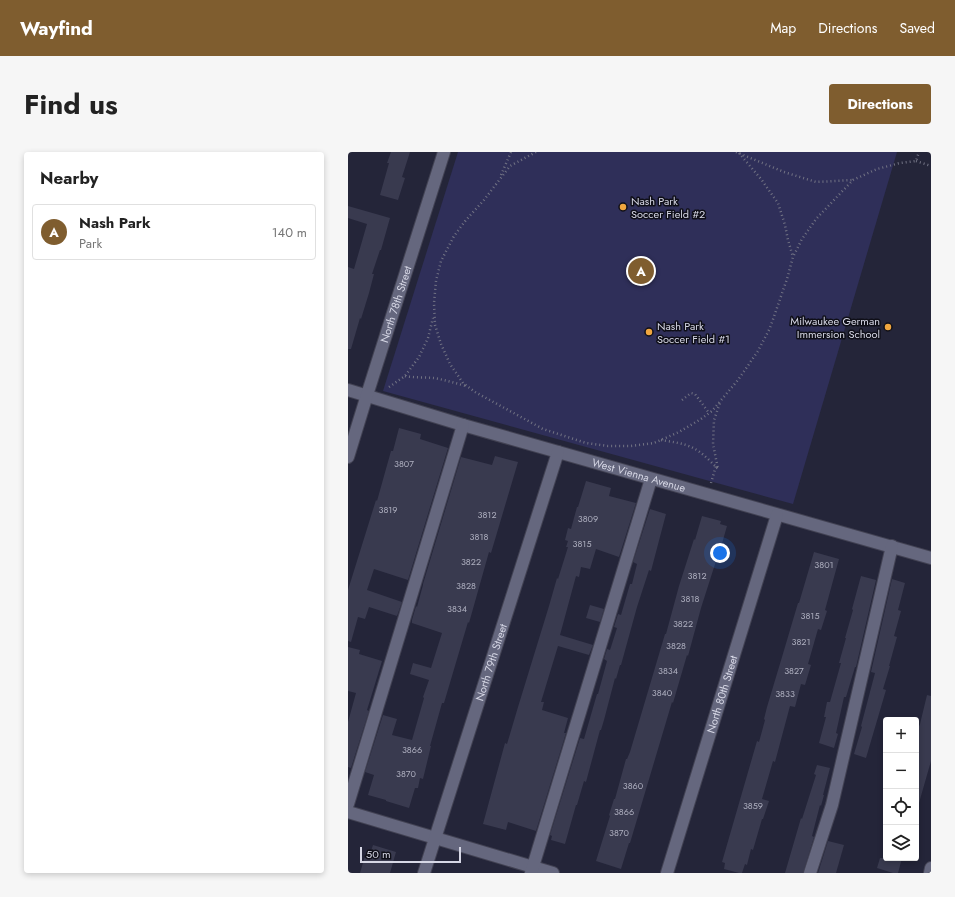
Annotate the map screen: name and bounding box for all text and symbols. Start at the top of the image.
text: Wayfind [20,15,93,42]
text: Map [770,18,796,38]
text: Directions [818,18,878,38]
text: Saved [900,18,935,38]
text: Find us [24,84,118,125]
button: Directions [829,84,931,124]
text: Nearby [40,166,98,190]
place label: Nash Park Soccer Field #2 [631,193,705,222]
marker: Nash Park Soccer Field #2 [618,202,628,212]
text: Nash Park [79,212,151,234]
text: A [49,223,59,242]
text: 140 m [272,223,307,242]
text: Park [79,234,102,253]
pin: A [628,256,654,286]
street label: North 78th Street [376,263,416,345]
place label: Milwaukee German Immersion School [790,313,880,342]
place label: Nash Park Soccer Field #1 [657,318,730,347]
marker: Milwaukee German Immersion School [883,322,893,332]
marker: Nash Park Soccer Field #1 [644,327,654,337]
street label: West Vienna Avenue [590,454,688,496]
house number: 3807 [394,457,414,470]
house number: 3819 [378,503,398,516]
house number: 3812 [478,508,497,521]
house number: 3809 [578,512,598,525]
house number: 3818 [470,530,488,543]
house number: 3815 [573,537,591,550]
your location [710,543,730,563]
house number: 3822 [461,555,481,568]
house number: 3801 [814,558,834,571]
house number: 3812 [688,569,707,582]
house number: 3828 [456,579,476,592]
house number: 3818 [681,592,699,605]
house number: 3834 [447,602,467,615]
house number: 3815 [801,609,819,622]
house number: 3822 [673,617,693,630]
street label: North 79th Street [471,621,511,703]
house number: 3821 [792,635,811,648]
house number: 3828 [666,639,686,652]
street label: North 80th Street [702,653,742,735]
house number: 3834 [658,664,678,677]
house number: 3827 [784,664,804,677]
house number: 3840 [652,686,673,699]
house number: 3833 [775,687,795,700]
map controls [883,717,919,861]
button: + [883,717,919,753]
house number: 3866 [402,743,422,756]
button: − [883,753,919,789]
house number: 3870 [396,767,417,780]
house number: 3860 [623,779,644,792]
button: locate [883,789,919,825]
house number: 3859 [743,799,763,812]
house number: 3866 [614,805,634,818]
button: layers [883,825,919,861]
house number: 3870 [609,826,630,839]
scale bar [360,845,461,864]
text: 50 m [366,846,391,862]

